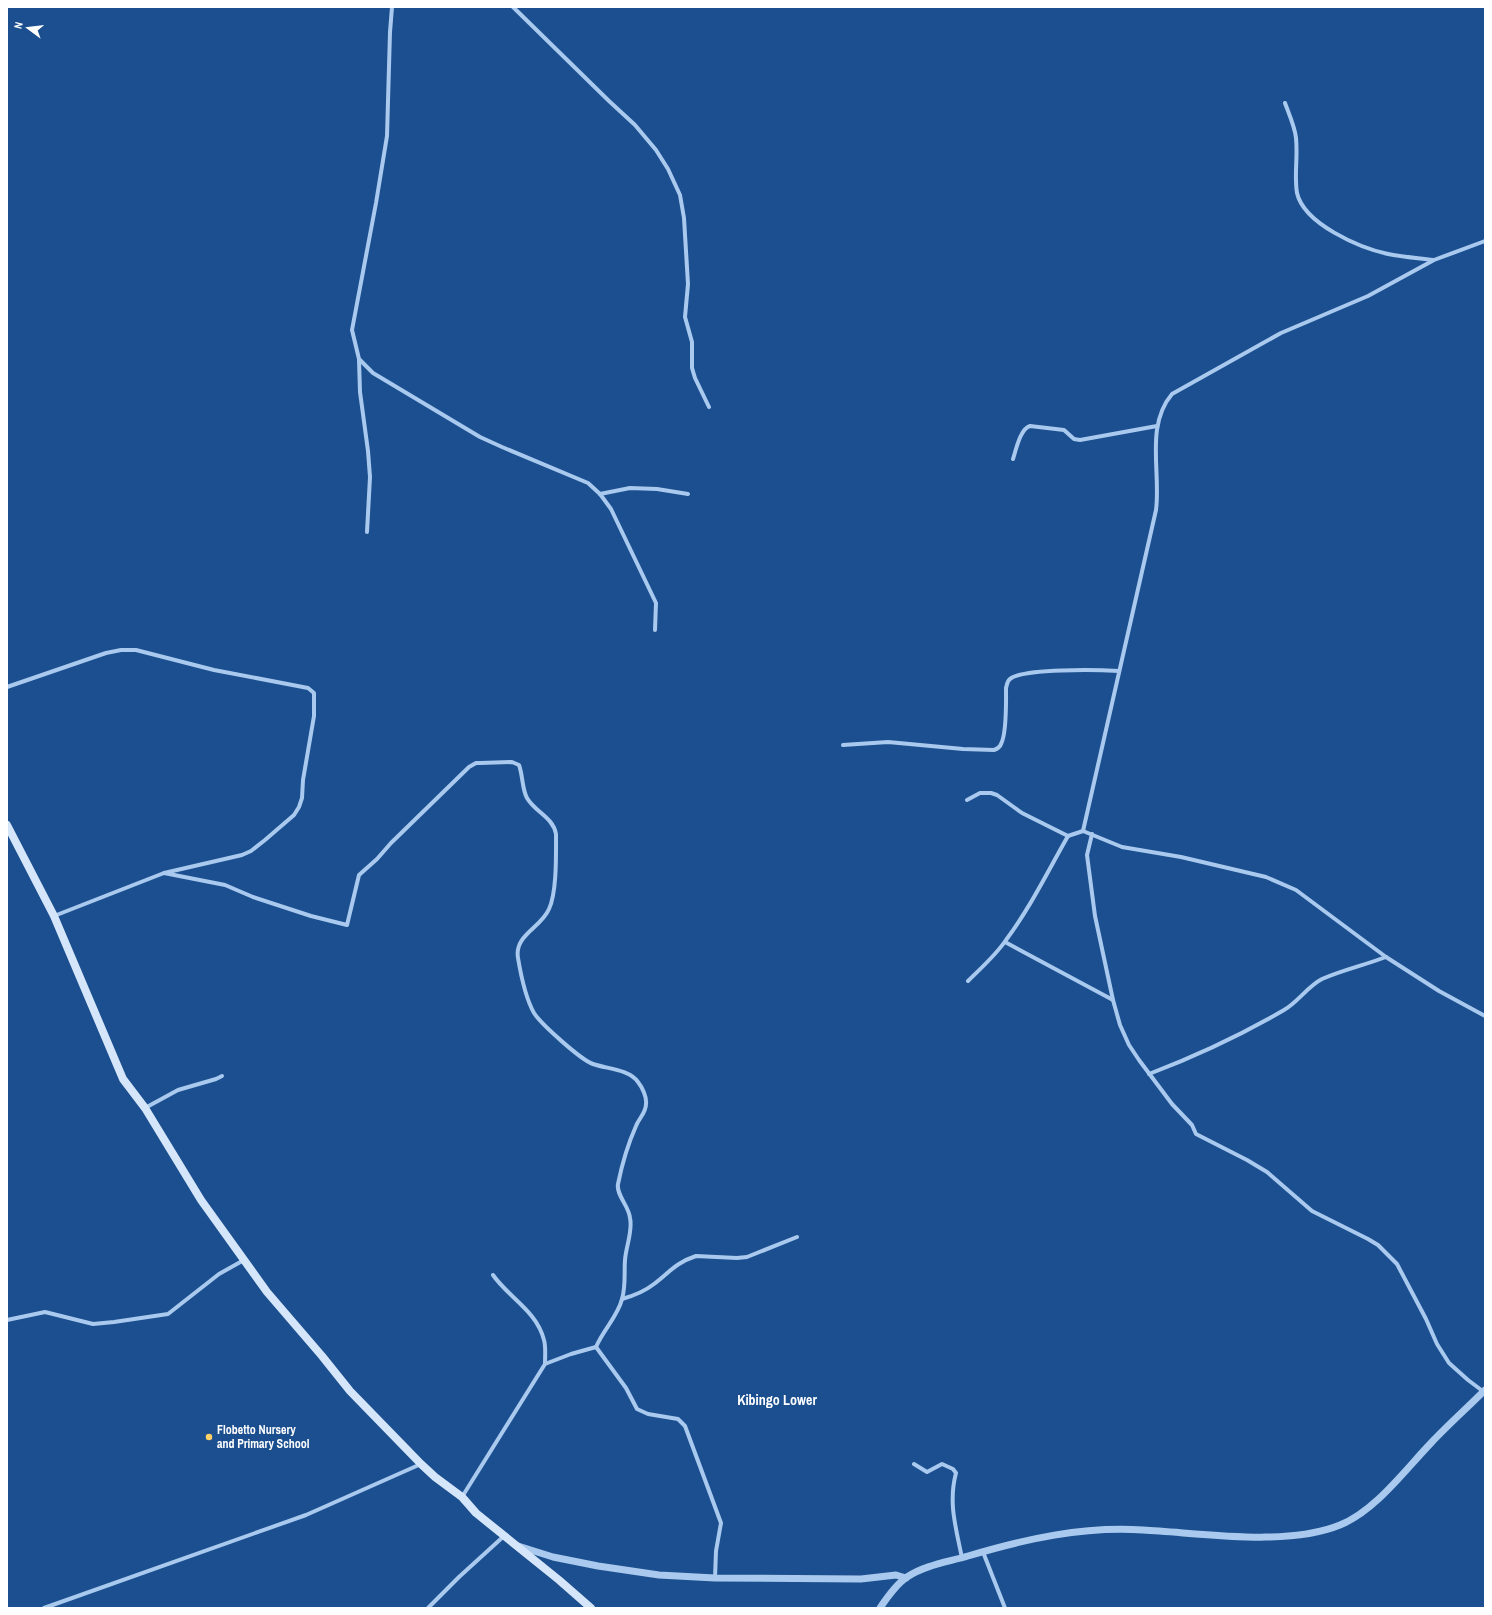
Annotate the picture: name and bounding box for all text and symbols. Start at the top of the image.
north arrow [8,8,48,48]
text: N [11,20,26,30]
district label: Kibingo Lower [737,1391,817,1409]
place label: Flobetto Nursery and Primary School [217,1422,310,1452]
marker: Flobetto Nursery and Primary School [204,1432,214,1442]

